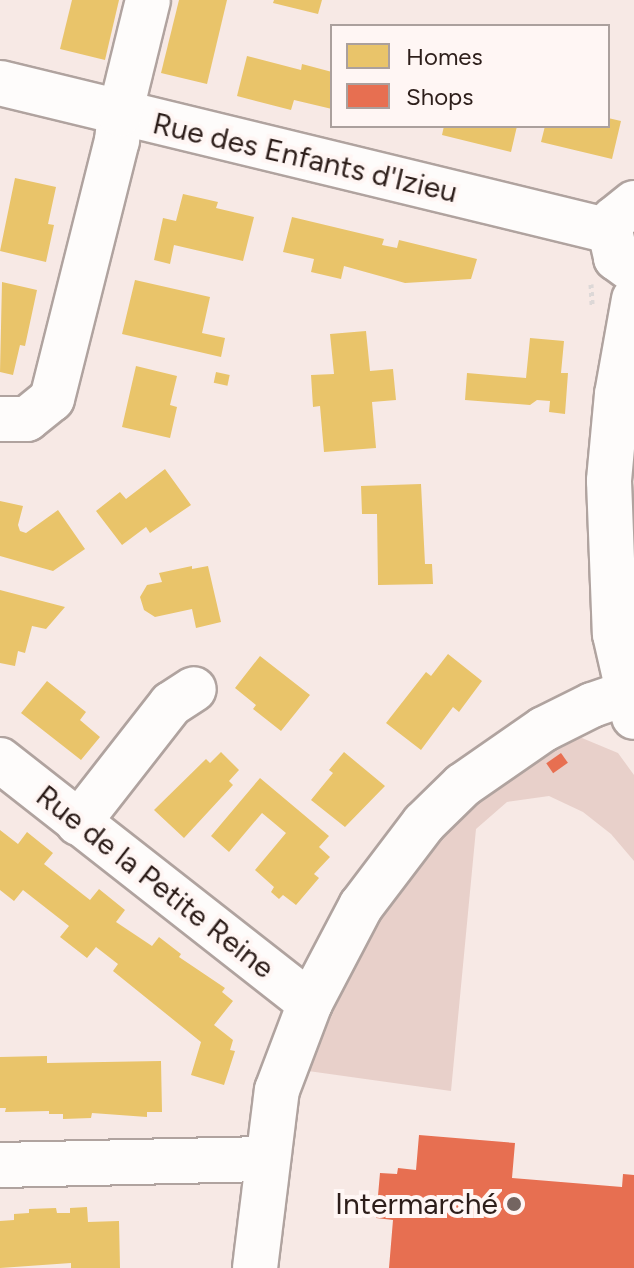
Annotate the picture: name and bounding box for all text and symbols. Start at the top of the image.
legend [330,24,610,128]
text: Homes [406,42,483,71]
text: Shops [406,82,473,111]
street label: Rue des Enfants d'Izieu [149,105,461,211]
street label: Rue de la Petite Reine [29,778,281,986]
place label: Intermarché [335,1186,498,1222]
marker: Intermarché [505,1195,523,1213]

